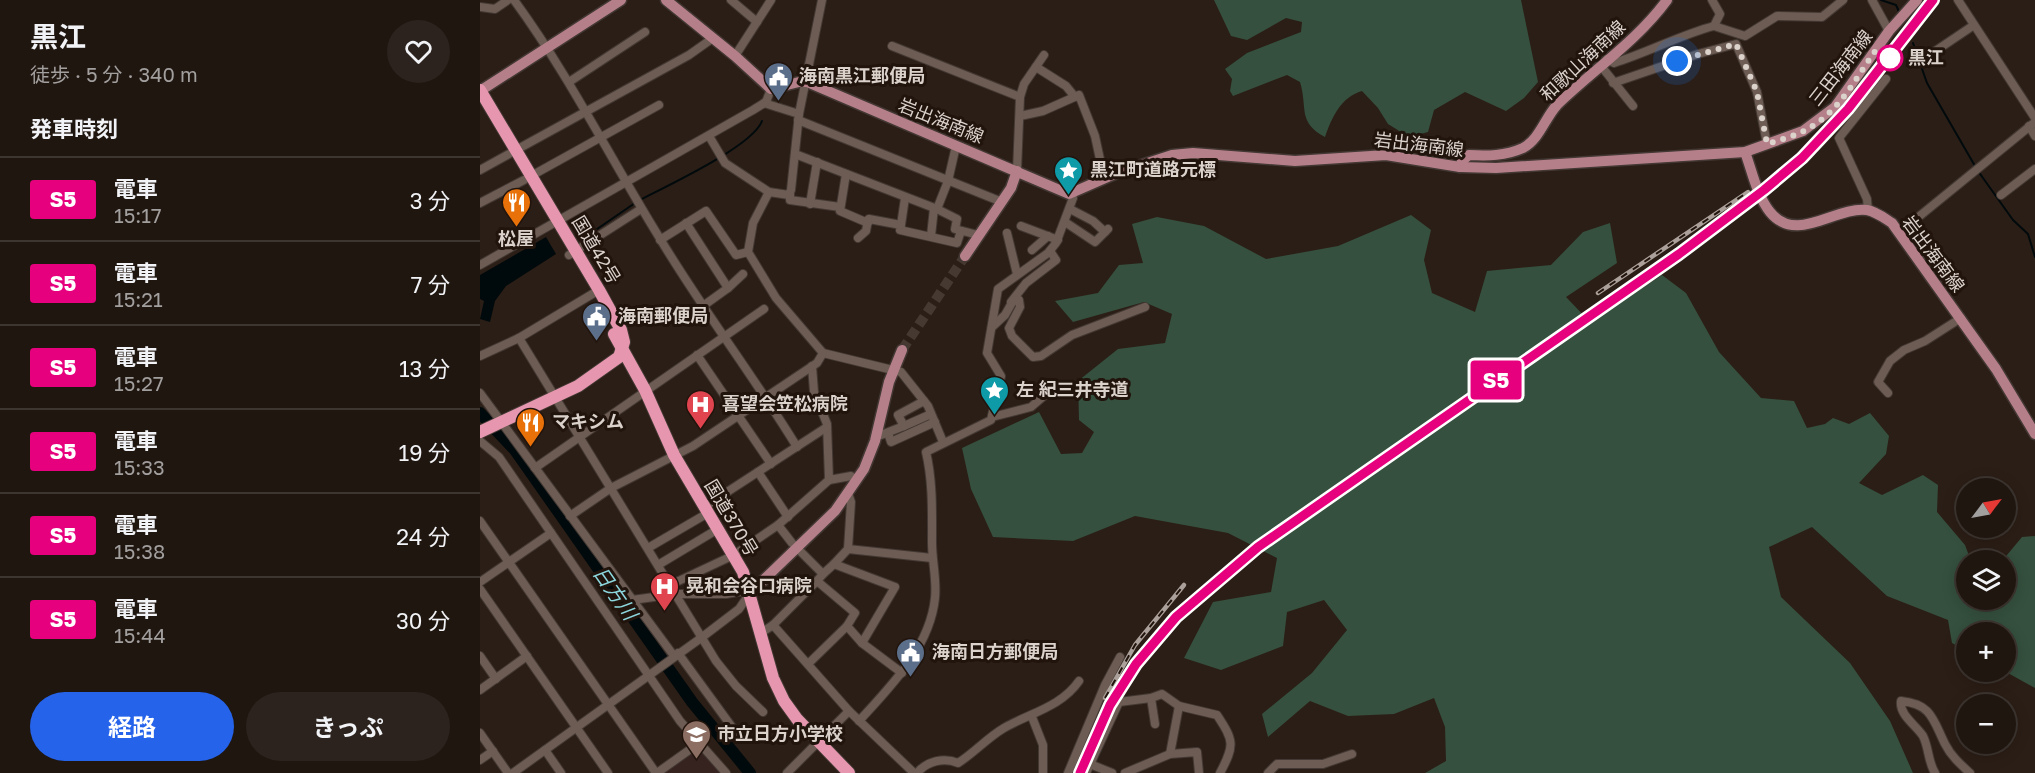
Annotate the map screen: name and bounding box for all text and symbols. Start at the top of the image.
street label: 和歌山海南線 [1535,15,1629,105]
text: 黒江 [30,20,86,53]
button: heart [387,20,450,83]
street label: 三田海南線 [1804,25,1877,110]
marker: 黒江 [1877,45,1903,71]
your location [1662,46,1692,76]
place label: 黒江 [1908,46,1944,68]
public building icon: 海南黒江郵便局 [762,60,794,102]
text: 徒歩 · 5 分 · 340 m [30,62,198,86]
place label: 海南黒江郵便局 [799,64,925,86]
street label: 岩出海南線 [896,93,987,147]
text: 発車時刻 [30,115,118,142]
street label: 岩出海南線 [1373,128,1465,160]
place icon: 黒江町道路元標 [1053,154,1085,196]
place label: 黒江町道路元標 [1090,158,1216,180]
text: 電車 [114,175,158,202]
text: S5 [50,186,76,212]
restaurant icon: 松屋 [500,186,532,228]
text: 3 分 [410,187,450,214]
text: 15:17 [114,203,162,227]
street label: 国道42号 [568,211,626,287]
street label: 岩出海南線 [1898,211,1970,296]
place label: 松屋 [498,227,534,249]
text: 電車 [114,259,158,286]
text: S5 [50,270,76,296]
text: 7 分 [411,271,450,298]
text: 15:21 [114,287,163,311]
public building icon: 海南郵便局 [581,300,613,342]
place label: 海南郵便局 [618,304,708,326]
text: 電車 [114,343,158,370]
text: S5 [50,354,76,380]
text: 13 分 [399,355,450,382]
line badge: S5 [1469,360,1523,400]
text: S5 [1483,367,1509,393]
text: 15:27 [114,371,164,395]
place icon: 左 紀三井寺道 [979,374,1011,416]
place label: 左 紀三井寺道 [1016,378,1129,400]
hospital icon: 喜望会笠松病院 [685,388,717,430]
place label: 喜望会笠松病院 [722,392,848,414]
restaurant icon: マキシム [515,406,547,448]
place label: マキシム [552,410,624,432]
text: 電車 [114,427,158,454]
text: S5 [50,438,76,464]
text: 19 分 [399,439,450,466]
text: 15:33 [114,455,165,479]
street label: 国道370号 [700,475,763,560]
north arrow [1956,478,2016,538]
map controls [1956,478,2016,754]
text: 電車 [114,511,158,538]
text: S5 [50,522,76,548]
text: 24 分 [396,523,450,550]
text: 15:38 [114,539,165,563]
button: layers [1956,550,2016,610]
water label: 日方川 [589,561,644,626]
hospital icon: 晃和会谷口病院 [649,570,681,612]
place label: 晃和会谷口病院 [686,574,812,596]
text: 電車 [114,595,158,622]
text: S5 [50,606,76,632]
text: 30 分 [396,607,450,634]
button: + [1956,622,2016,682]
text: 15:44 [114,623,166,647]
public building icon: 海南日方郵便局 [895,636,927,678]
place label: 海南日方郵便局 [932,640,1058,662]
button: 経路 [30,692,234,761]
button: きっぷ [246,692,450,761]
button: − [1956,694,2016,754]
school or university icon: 市立日方小学校 [680,718,712,760]
place label: 市立日方小学校 [717,722,843,744]

